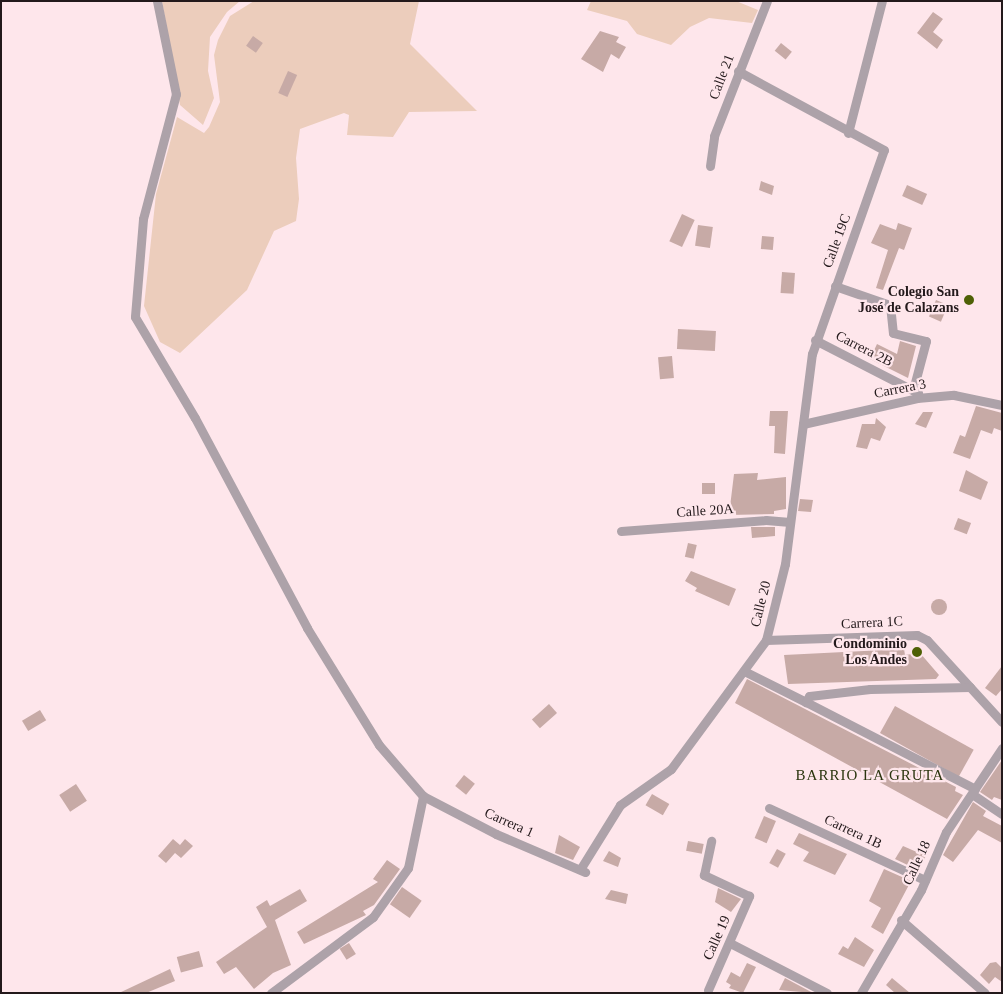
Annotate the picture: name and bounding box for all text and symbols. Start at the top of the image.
street label: Calle 21 [706,52,738,102]
street label: Calle 19C [819,212,855,270]
place label: Colegio San José de Calazans [858,284,959,316]
marker: Colegio San José de Calazans [963,294,975,306]
street label: Carrera 2B [833,327,895,371]
street label: Carrera 3 [873,376,927,402]
street label: Calle 20A [676,501,734,521]
street label: Calle 20 [747,579,775,629]
street label: Carrera 1C [841,613,903,633]
place label: Condominio Los Andes [833,636,907,669]
marker: Condominio Los Andes [911,646,923,658]
district label: BARRIO LA GRUTA [793,767,947,785]
street label: Carrera 1 [482,805,536,841]
street label: Carrera 1B [821,811,885,853]
street label: Calle 18 [899,838,935,888]
street label: Calle 19 [700,913,734,963]

